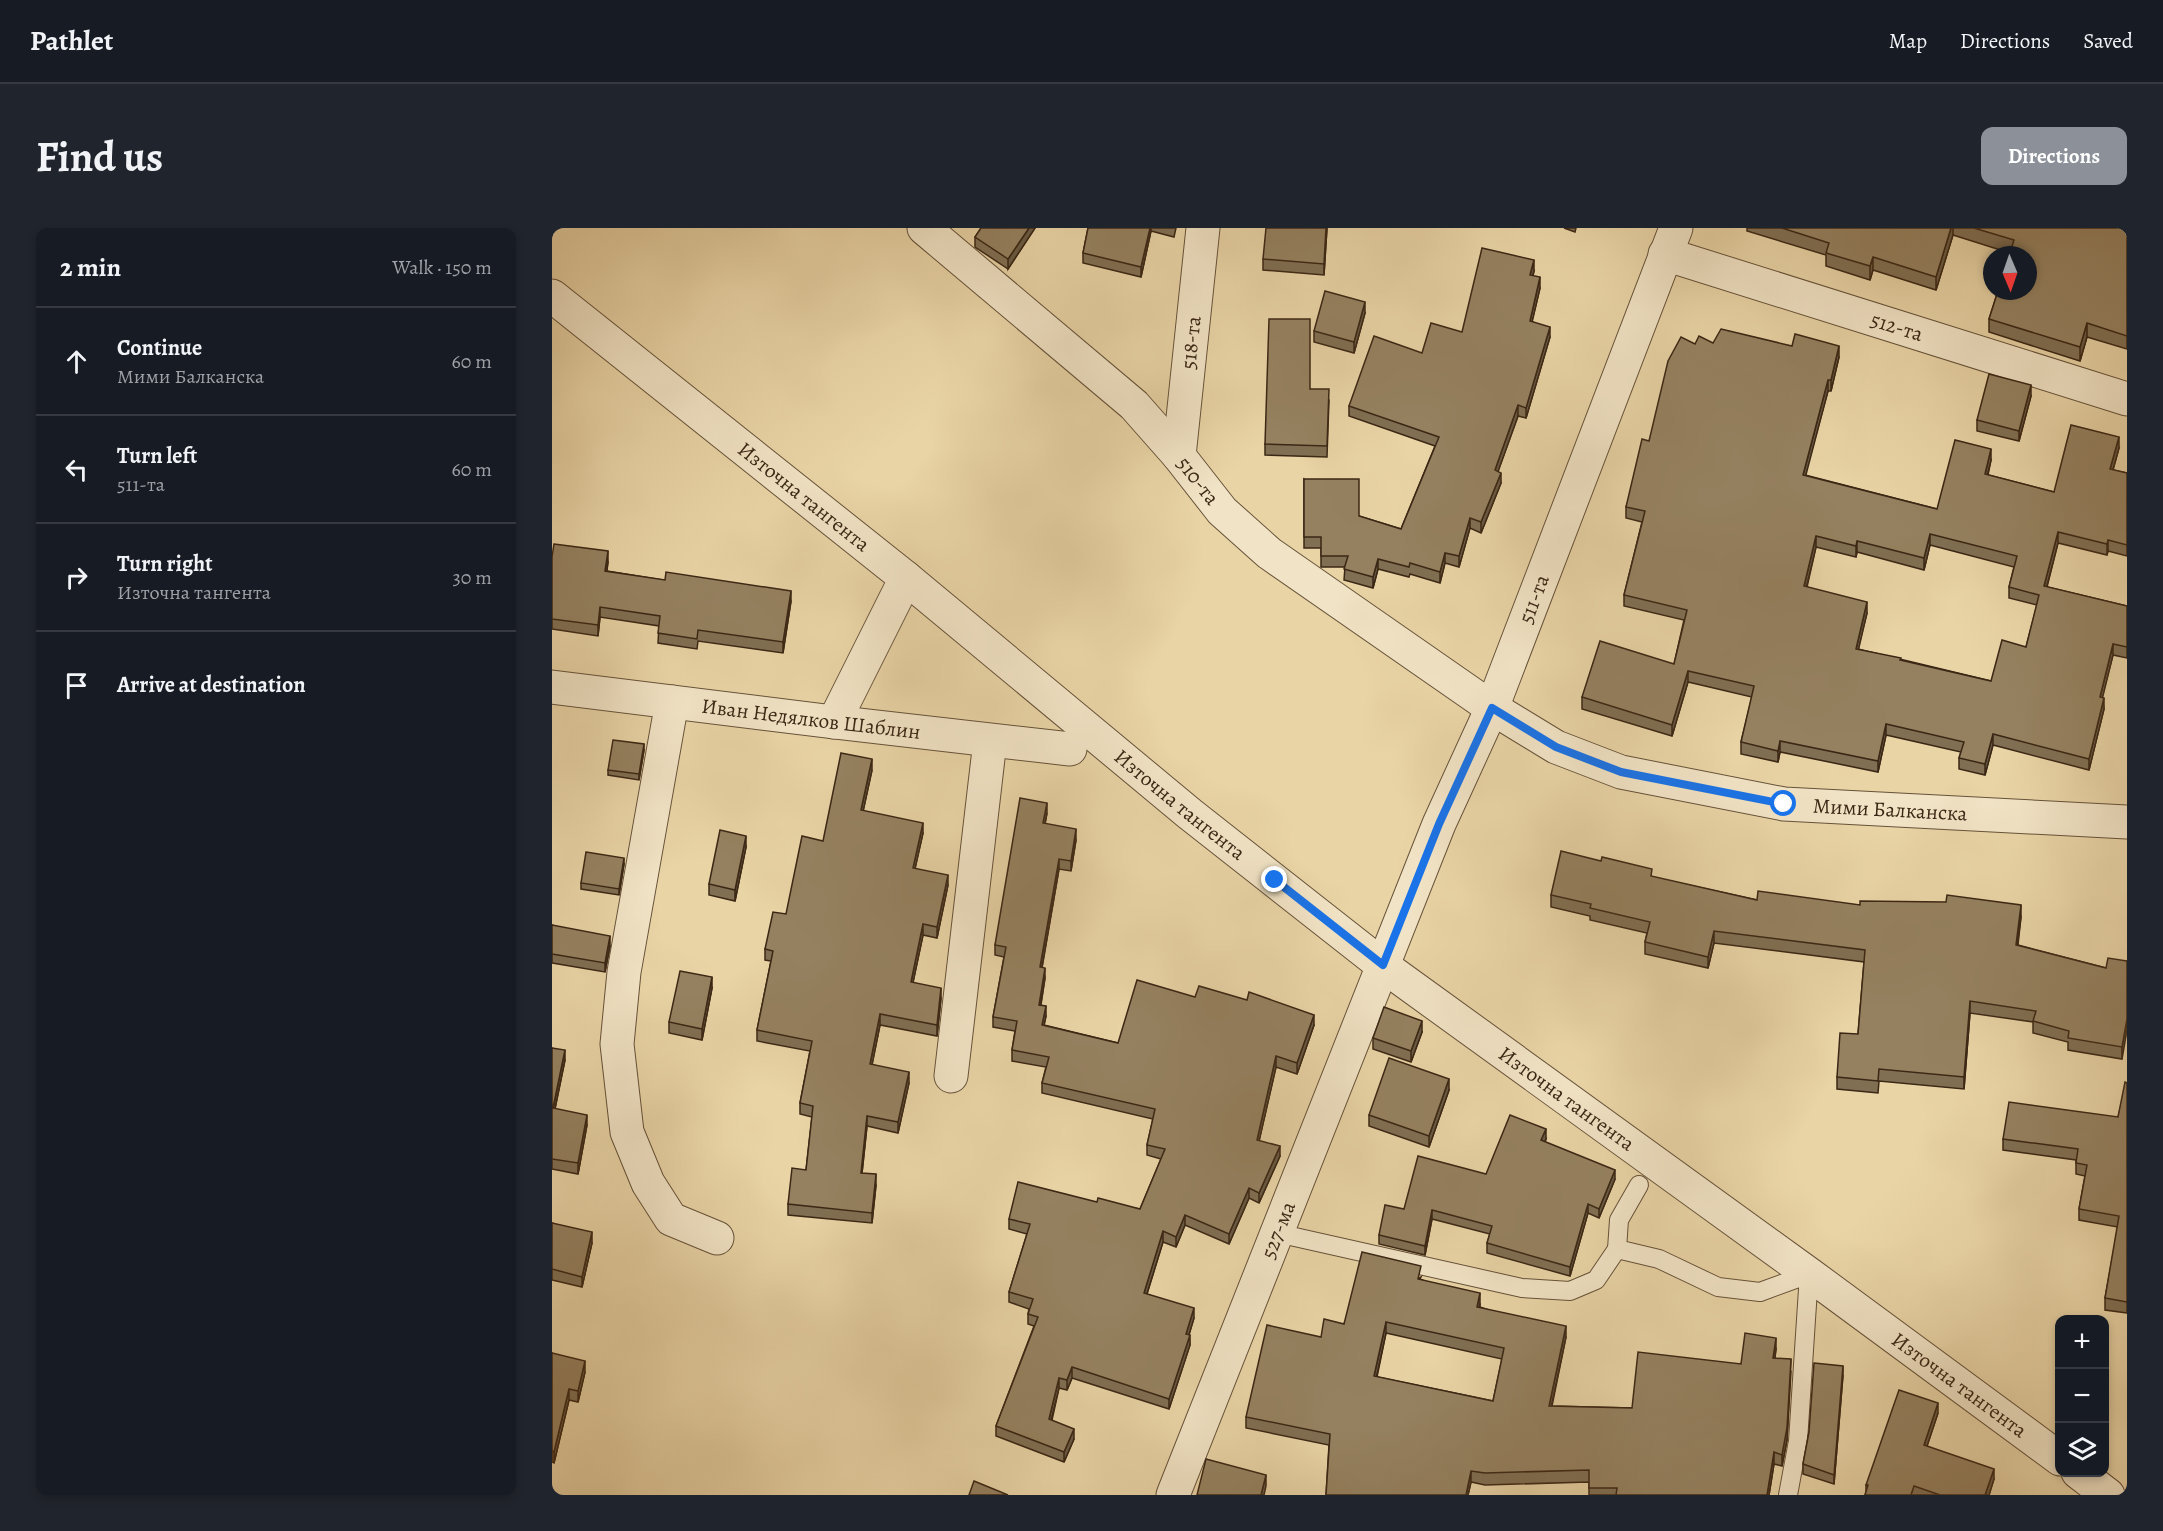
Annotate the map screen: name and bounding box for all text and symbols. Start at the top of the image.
text: Pathlet [30,22,113,60]
text: Map [1889,27,1927,55]
text: Directions [1960,27,2050,55]
text: Saved [2083,27,2133,55]
button: Directions [1981,127,2127,185]
text: Find us [36,128,163,185]
north arrow [1983,246,2037,300]
text: 2 min [60,250,121,285]
text: Walk · 150 m [392,254,492,281]
street label: 512-та [1867,305,1927,348]
street label: 518-та [1174,314,1208,371]
text: Continue [117,333,202,363]
icon: ahead [60,345,93,378]
text: 60 m [452,348,492,375]
text: Мими Балканска [117,363,264,390]
street label: Източна тангента [732,435,876,558]
text: Turn left [117,441,197,471]
street label: 510-та [1171,451,1226,511]
icon: left [60,453,93,486]
text: 60 m [452,456,492,483]
text: 511-та [117,471,165,498]
text: Turn right [117,549,213,579]
icon: right [60,561,93,594]
text: 30 m [452,564,492,591]
street label: 511-та [1512,570,1556,628]
text: Източна тангента [117,579,271,606]
icon: arrive [60,669,93,702]
text: Arrive at destination [117,670,306,700]
street label: Иван Недялков Шаблин [700,692,922,746]
street label: Източна тангента [1108,743,1252,867]
route start [1770,790,1796,816]
street label: Мими Балканска [1812,792,1968,828]
route end [1261,866,1287,892]
street label: Източна тангента [1493,1040,1641,1158]
street label: 527-ма [1254,1197,1302,1263]
map controls [2055,1315,2109,1477]
button: + [2055,1315,2109,1369]
street label: Източна тангента [1886,1326,2033,1444]
button: − [2055,1369,2109,1423]
button: layers [2055,1423,2109,1477]

